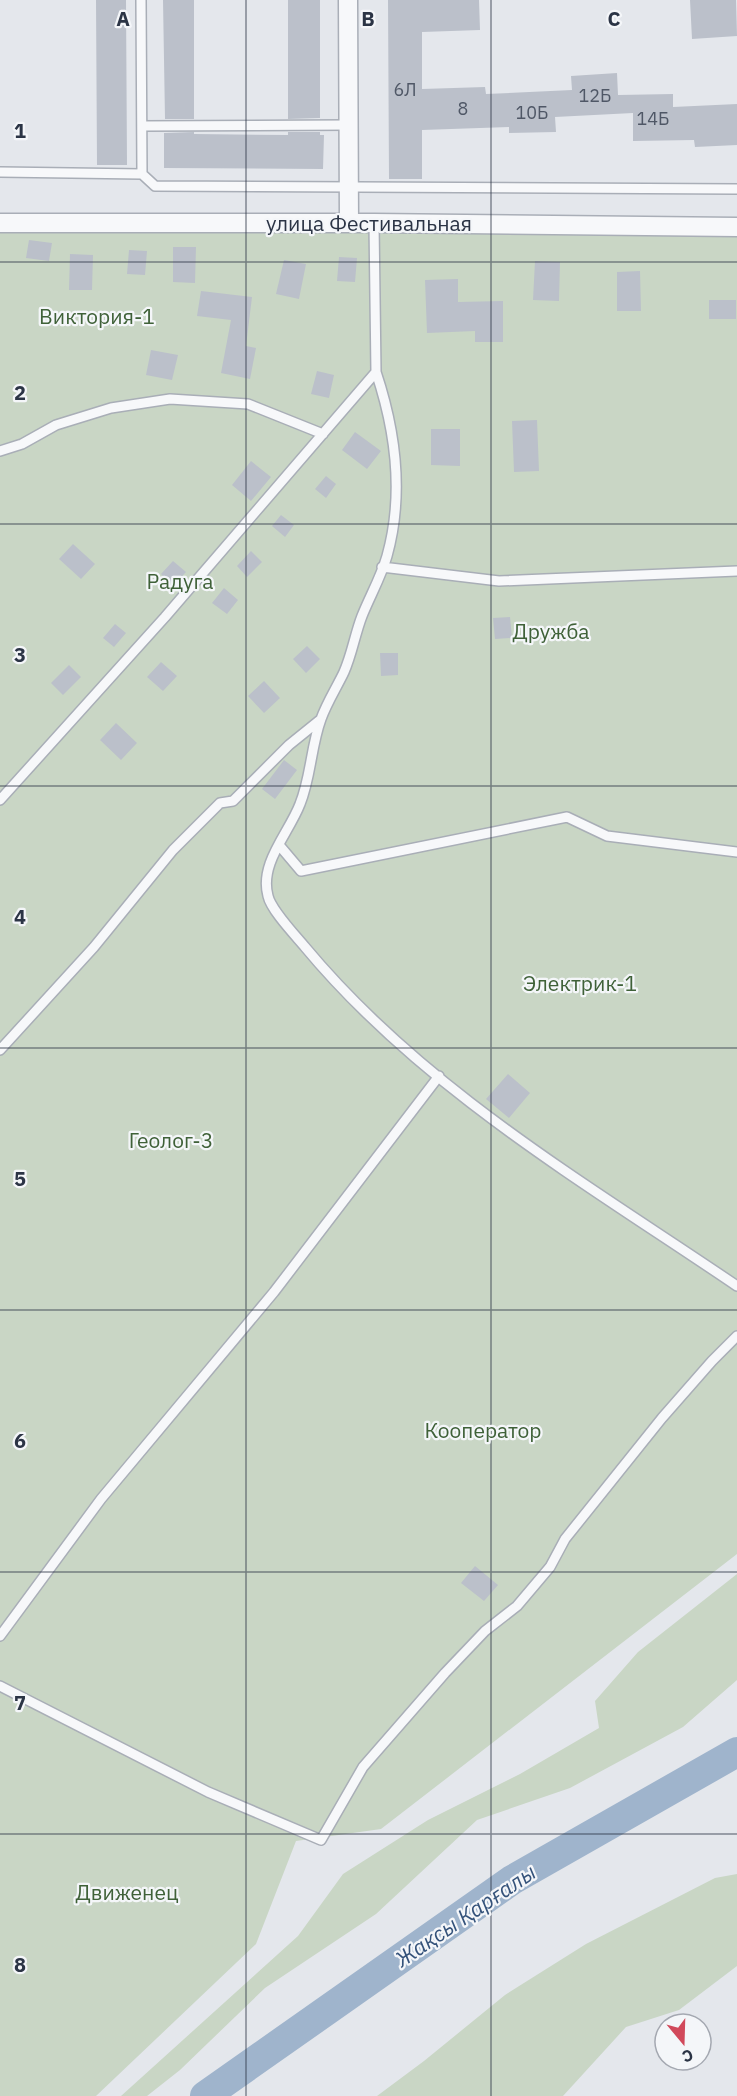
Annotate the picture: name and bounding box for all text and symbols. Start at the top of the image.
text: A [116,5,130,32]
text: B [361,5,375,32]
text: C [607,5,621,32]
house number: 6Л [393,78,417,101]
house number: 12Б [578,84,612,107]
house number: 8 [458,97,468,120]
house number: 10Б [515,101,549,124]
house number: 14Б [636,107,670,130]
text: 1 [14,117,26,144]
street label: улица Фестивальная [266,209,472,237]
park label: Виктория-1 [39,302,155,330]
text: 2 [14,379,26,406]
park label: Радуга [146,567,214,595]
park label: Дружба [512,617,590,645]
text: 3 [14,641,26,668]
text: 4 [14,903,26,930]
park label: Электрик-1 [523,969,637,997]
park label: Геолог-3 [129,1126,213,1154]
text: 5 [14,1165,26,1192]
park label: Кооператор [424,1416,542,1444]
text: 6 [14,1427,26,1454]
text: 7 [14,1689,26,1716]
water label: Жақсы Қарғалы [388,1857,541,1973]
park label: Движенец [75,1878,179,1906]
text: 8 [14,1951,26,1978]
north arrow [653,2012,713,2072]
text: С [680,2045,696,2067]

